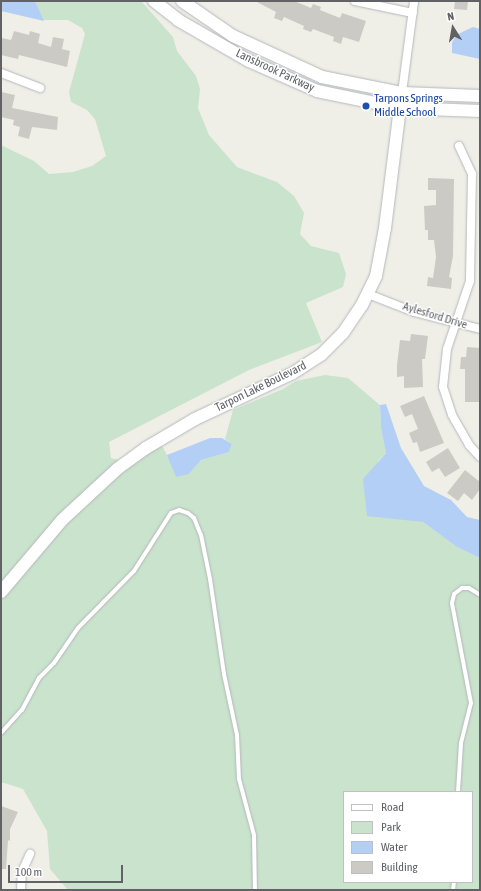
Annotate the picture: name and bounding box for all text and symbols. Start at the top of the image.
north arrow [433,8,473,48]
text: N [446,10,455,23]
street label: Lansbrook Parkway [233,46,317,96]
place label: Tarpons Springs Middle School [374,92,443,120]
marker: Tarpons Springs Middle School [361,101,371,111]
street label: Aylesford Drive [401,299,469,333]
street label: Tarpon Lake Boulevard [213,359,309,415]
legend [343,791,473,883]
text: Road [381,800,404,814]
text: Park [381,820,401,834]
text: Water [381,840,407,854]
scale bar [10,857,125,883]
text: Building [381,860,418,874]
text: 100 m [15,865,42,879]

